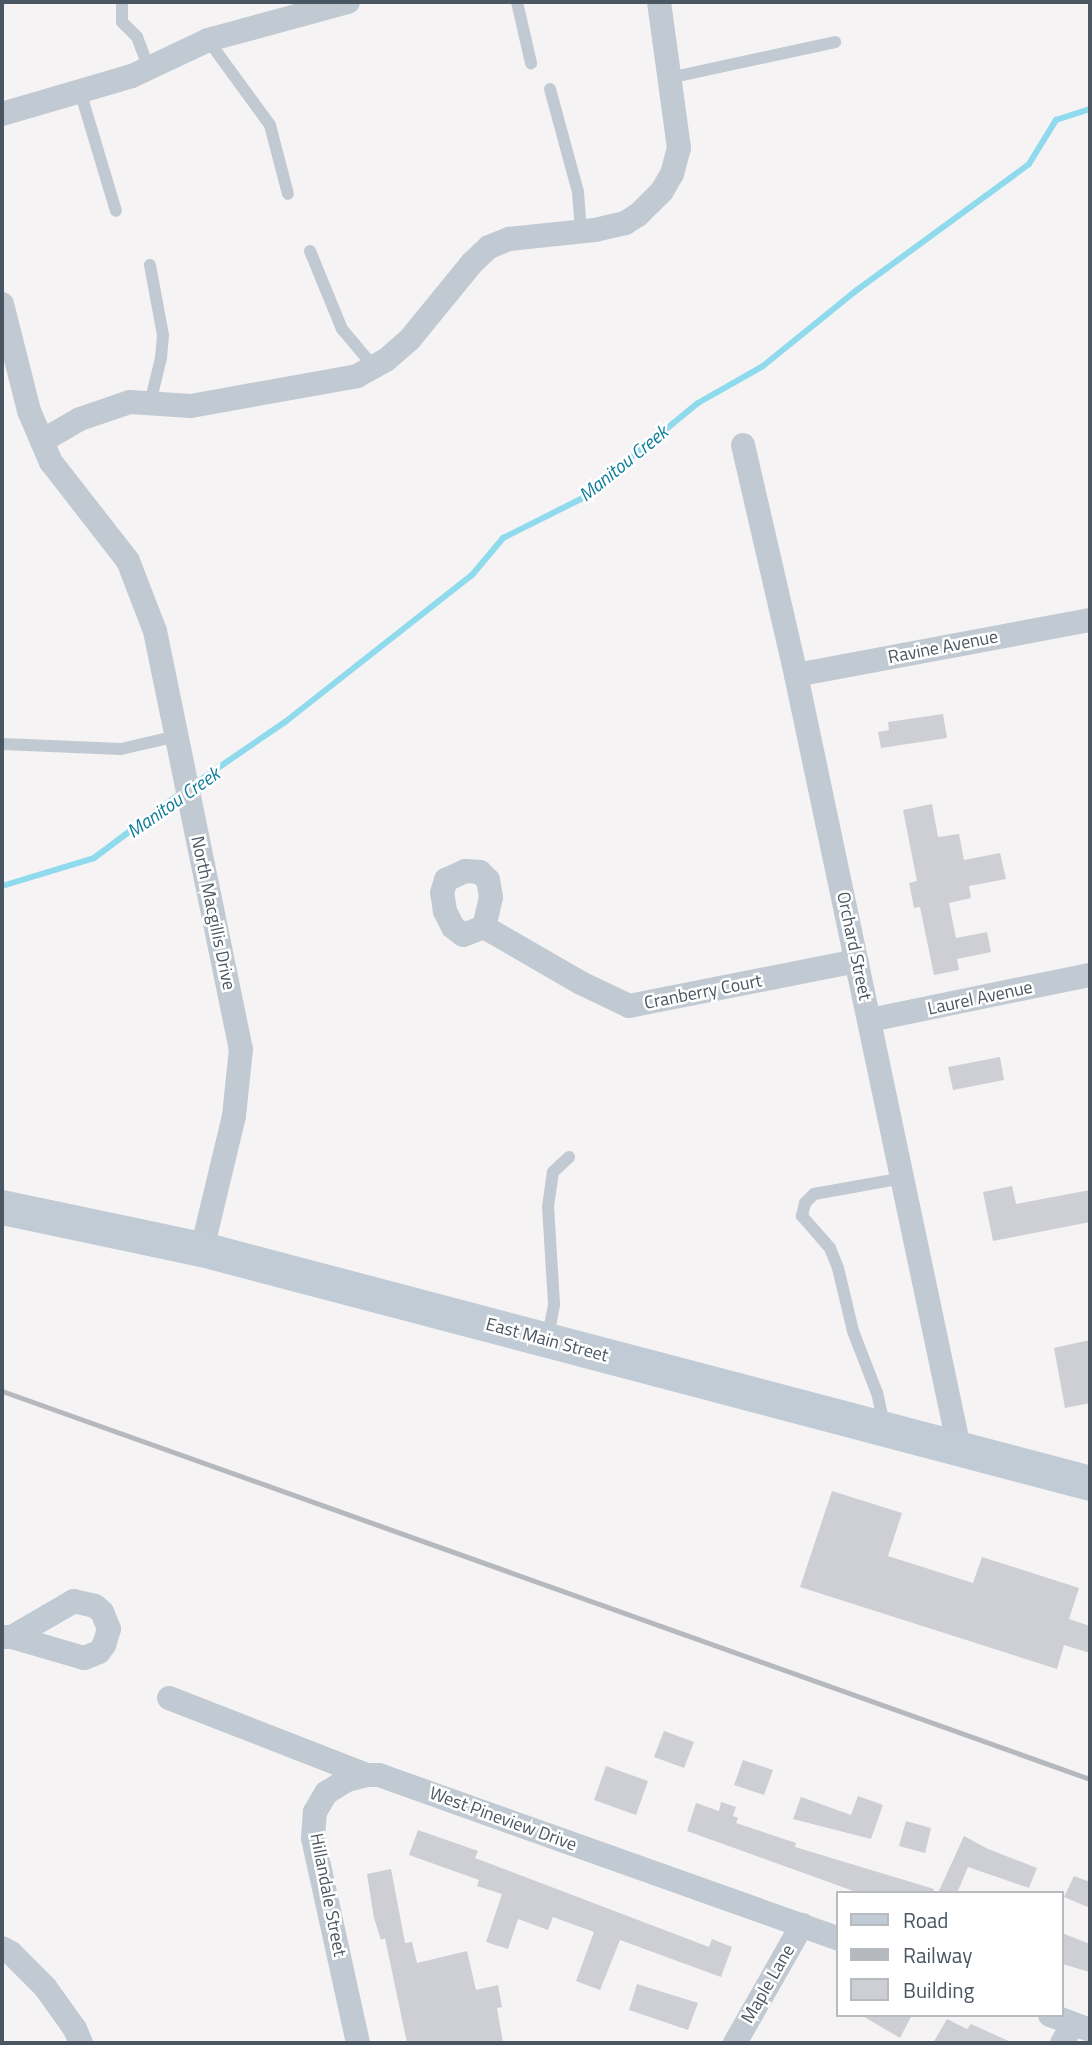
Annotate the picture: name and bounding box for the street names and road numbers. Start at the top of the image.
street label: Ravine Avenue [886,626,1000,668]
street label: North Macgillis Drive [186,834,240,992]
street label: Orchard Street [832,890,876,1002]
street label: Cranberry Court [642,970,764,1014]
street label: Laurel Avenue [926,976,1034,1020]
street label: East Main Street [483,1313,611,1367]
street label: West Pineview Drive [426,1782,580,1856]
street label: Hillandale Street [305,1831,351,1959]
street label: Maple Lane [737,1941,799,2027]

